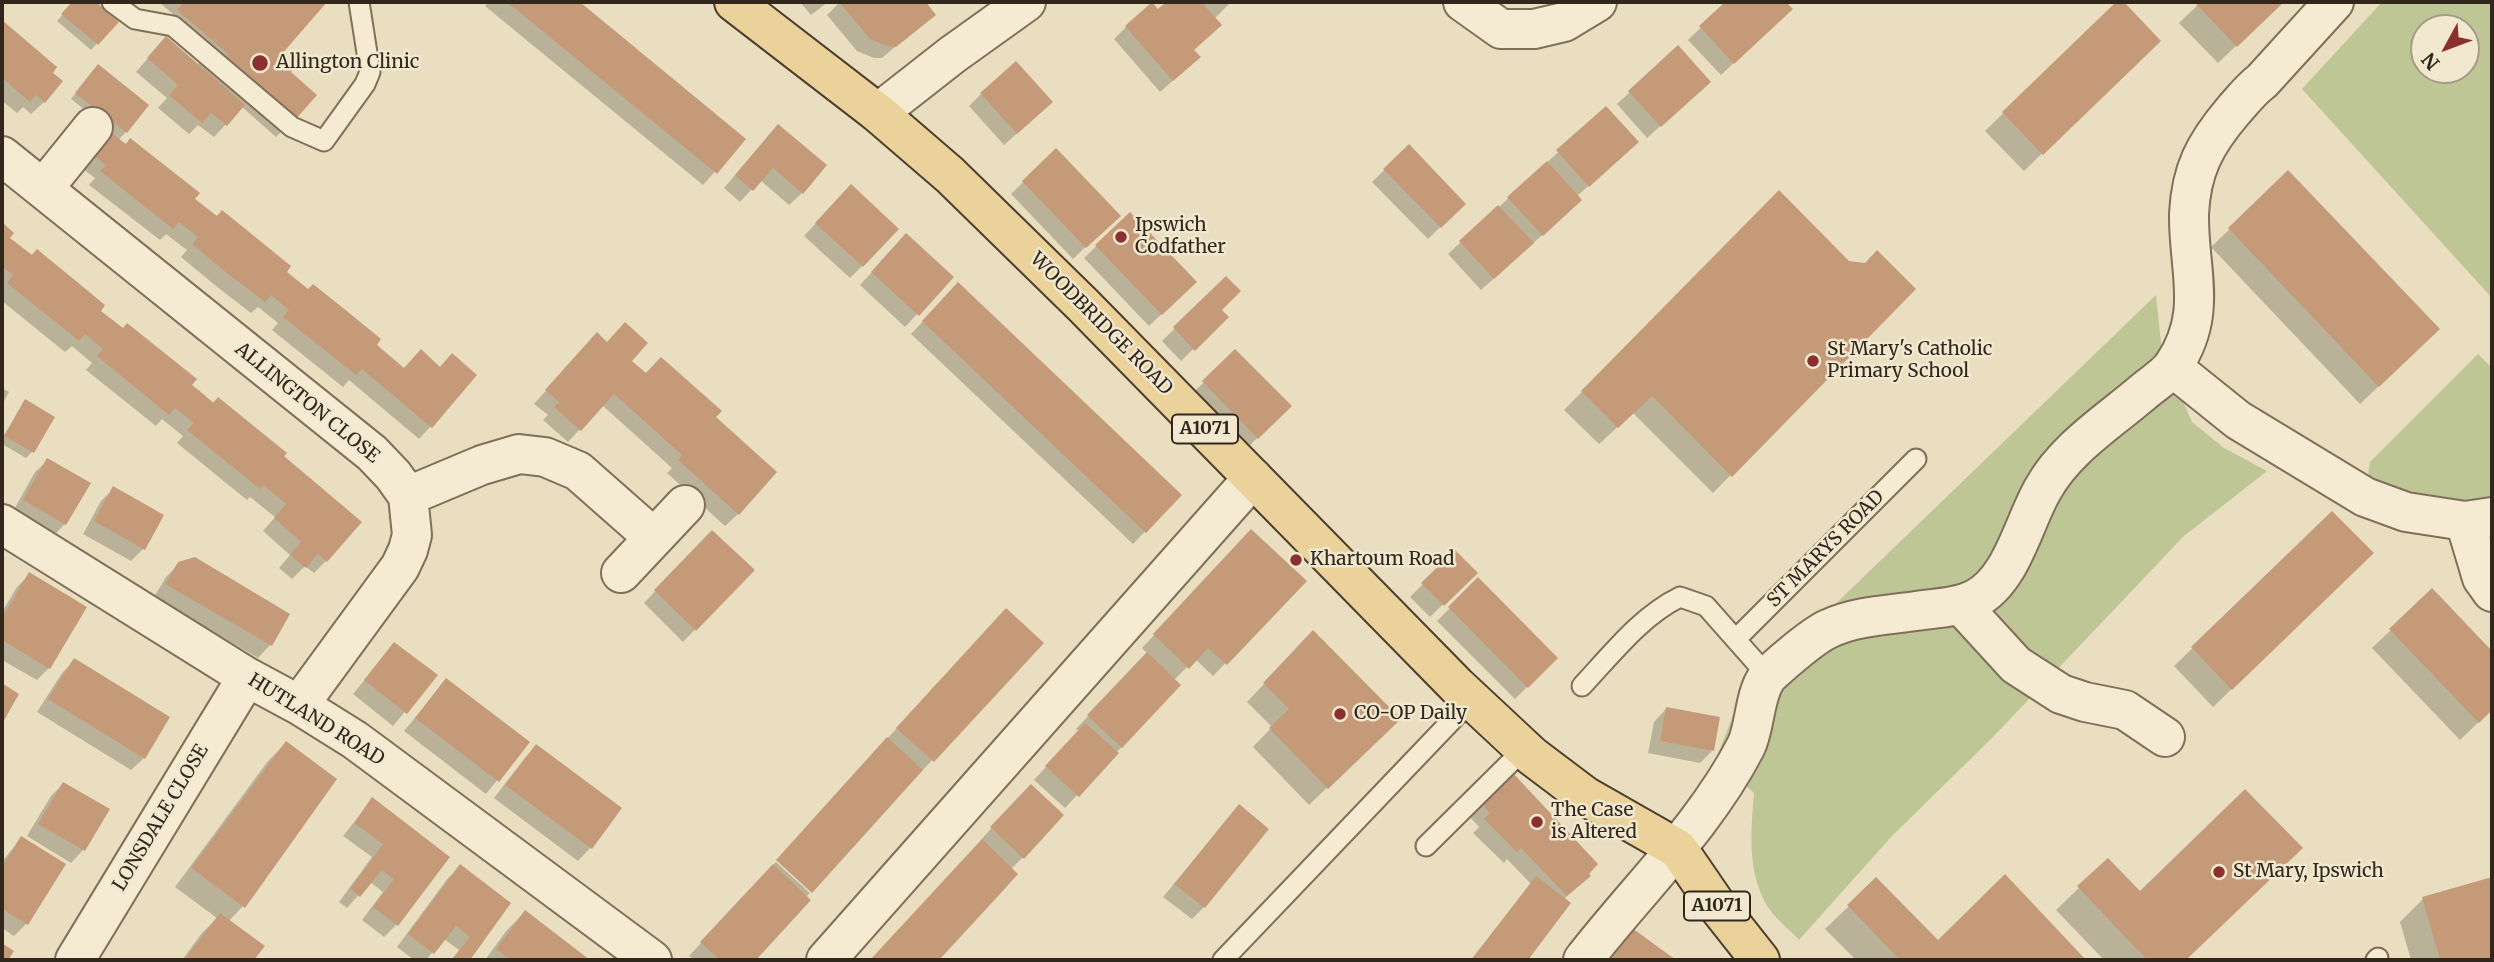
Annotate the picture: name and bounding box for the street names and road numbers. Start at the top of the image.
street label: WOODBRIDGE ROAD [1025,248,1177,400]
street label: ALLINGTON CLOSE [230,338,384,468]
road number: A1071 [1172,414,1238,444]
street label: ST MARYS ROAD [1763,486,1889,612]
street label: HUTLAND ROAD [244,669,388,771]
street label: LONSDALE CLOSE [108,741,214,895]
road number: A1071 [1684,891,1750,920]

